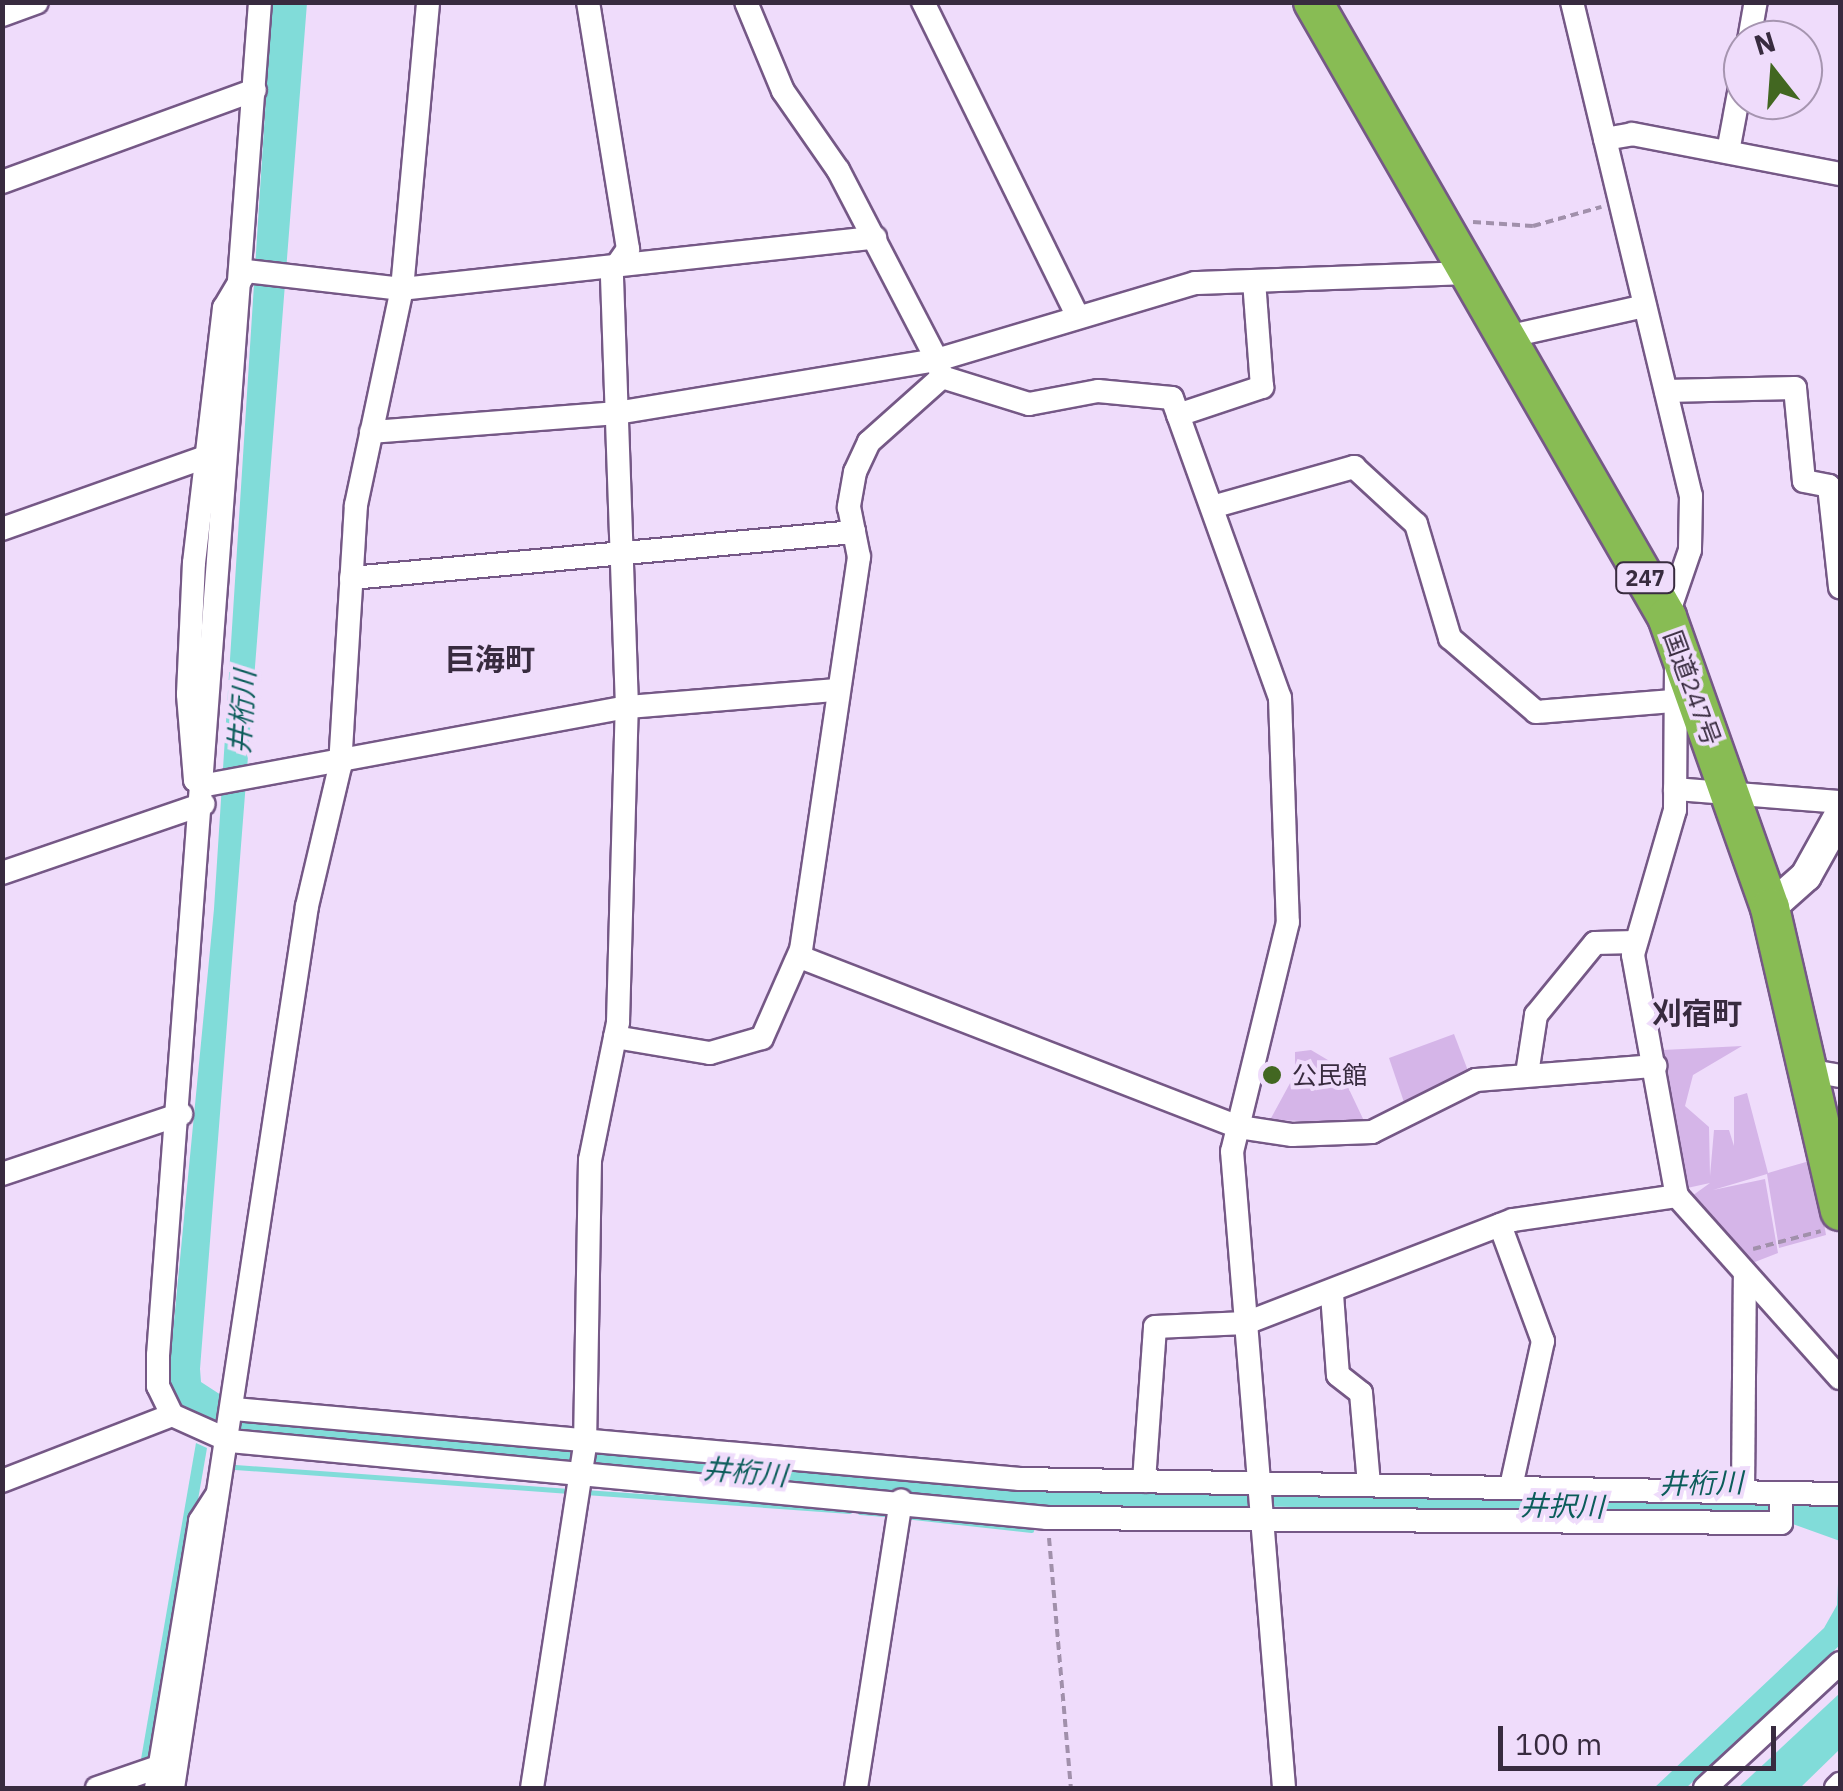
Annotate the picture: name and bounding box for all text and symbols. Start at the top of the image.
north arrow [1723,20,1823,120]
text: N [1750,22,1780,63]
road number: 247 [1615,561,1675,595]
street label: 国道247号 [1657,626,1727,750]
district label: 巨海町 [445,641,535,677]
water label: 井桁川 [222,669,262,755]
district label: 刈宿町 [1652,995,1742,1031]
place label: 公民館 [1292,1060,1367,1090]
marker: 公民館 [1261,1064,1283,1086]
water label: 井桁川 [702,1452,788,1492]
water label: 井桁川 [1659,1465,1743,1501]
water label: 井択川 [1520,1488,1604,1524]
scale bar [1503,1706,1780,1768]
text: 100 m [1515,1724,1602,1763]

